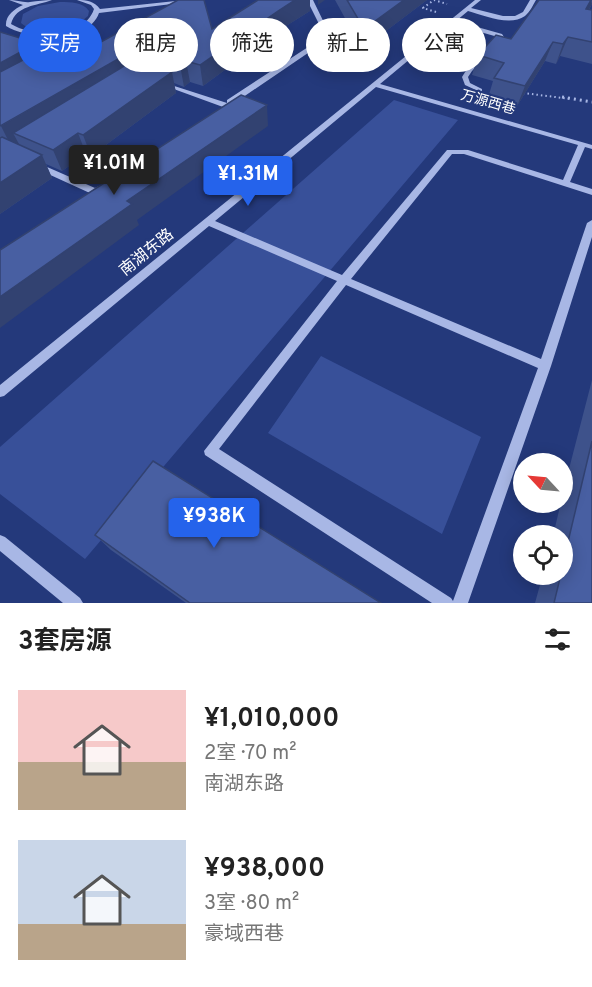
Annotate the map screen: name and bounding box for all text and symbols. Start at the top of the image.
chip: 买房 [18,18,102,72]
chip: 租房 [114,18,198,72]
chip: 筛选 [210,18,294,72]
chip: 新上 [306,18,390,72]
chip: 公寓 [402,18,486,72]
street label: 万源西巷 [459,87,517,119]
pin: ¥1.01M [65,145,163,196]
text: ¥1.01M [83,151,145,177]
pin: ¥1.31M [199,156,297,207]
text: ¥1.31M [217,162,279,188]
street label: 南湖东路 [116,225,178,281]
north arrow [513,453,573,513]
map controls [513,453,573,585]
pin: ¥938K [172,498,256,549]
text: ¥938K [182,504,246,530]
button: locate [513,525,573,585]
icon: filters [541,623,574,656]
text: 3套房源 [18,626,112,659]
text: ¥1,010,000 [204,703,339,736]
icon: home [66,714,138,786]
text: 2室 · 70 m² [204,741,296,767]
text: 南湖东路 [204,772,284,798]
text: ¥938,000 [204,853,325,886]
icon: home [66,864,138,936]
text: 3室 · 80 m² [204,891,299,917]
text: 豪域西巷 [204,922,284,948]

